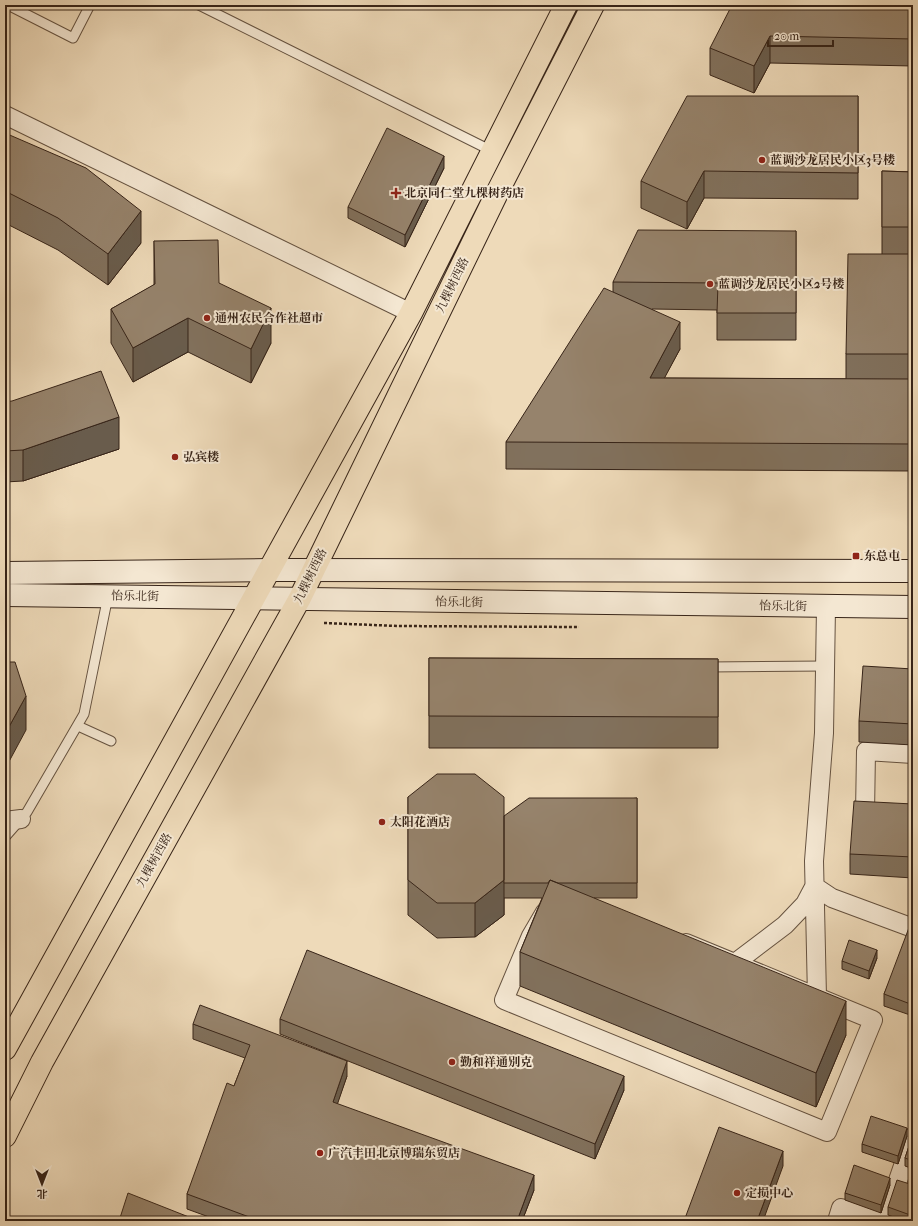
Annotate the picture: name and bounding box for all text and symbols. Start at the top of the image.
scale bar [768,22,833,48]
text: 20 m [774,29,799,43]
place label: 蓝调沙龙居民小区3号楼 [770,153,895,168]
marker: 蓝调沙龙居民小区3号楼 [757,155,767,165]
place label: 北京同仁堂九棵树药店 [404,186,524,200]
marker: 北京同仁堂九棵树药店 [391,188,401,198]
street label: 九棵树西路 [433,255,471,315]
place label: 蓝调沙龙居民小区2号楼 [718,277,844,291]
marker: 蓝调沙龙居民小区2号楼 [705,279,715,289]
place label: 通州农民合作社超市 [215,311,323,325]
marker: 通州农民合作社超市 [202,313,212,323]
place label: 弘宾楼 [183,450,219,464]
marker: 弘宾楼 [170,452,180,462]
street label: 九棵树西路 [291,546,329,606]
place label: 东总屯 [864,549,900,563]
marker: 东总屯 [851,551,861,561]
street label: 怡乐北街 [111,589,160,603]
street label: 怡乐北街 [435,595,484,609]
street label: 怡乐北街 [759,599,808,613]
place label: 太阳花酒店 [390,815,450,829]
marker: 太阳花酒店 [377,817,387,827]
street label: 九棵树西路 [133,830,175,890]
place label: 勤和祥通别克 [460,1055,532,1069]
marker: 勤和祥通别克 [447,1057,457,1067]
place label: 广汽丰田北京博瑞东贸店 [328,1146,460,1160]
marker: 广汽丰田北京博瑞东贸店 [315,1148,325,1158]
north arrow [22,1164,62,1204]
place label: 定损中心 [745,1186,793,1200]
text: 北 [37,1187,48,1200]
marker: 定损中心 [732,1188,742,1198]

